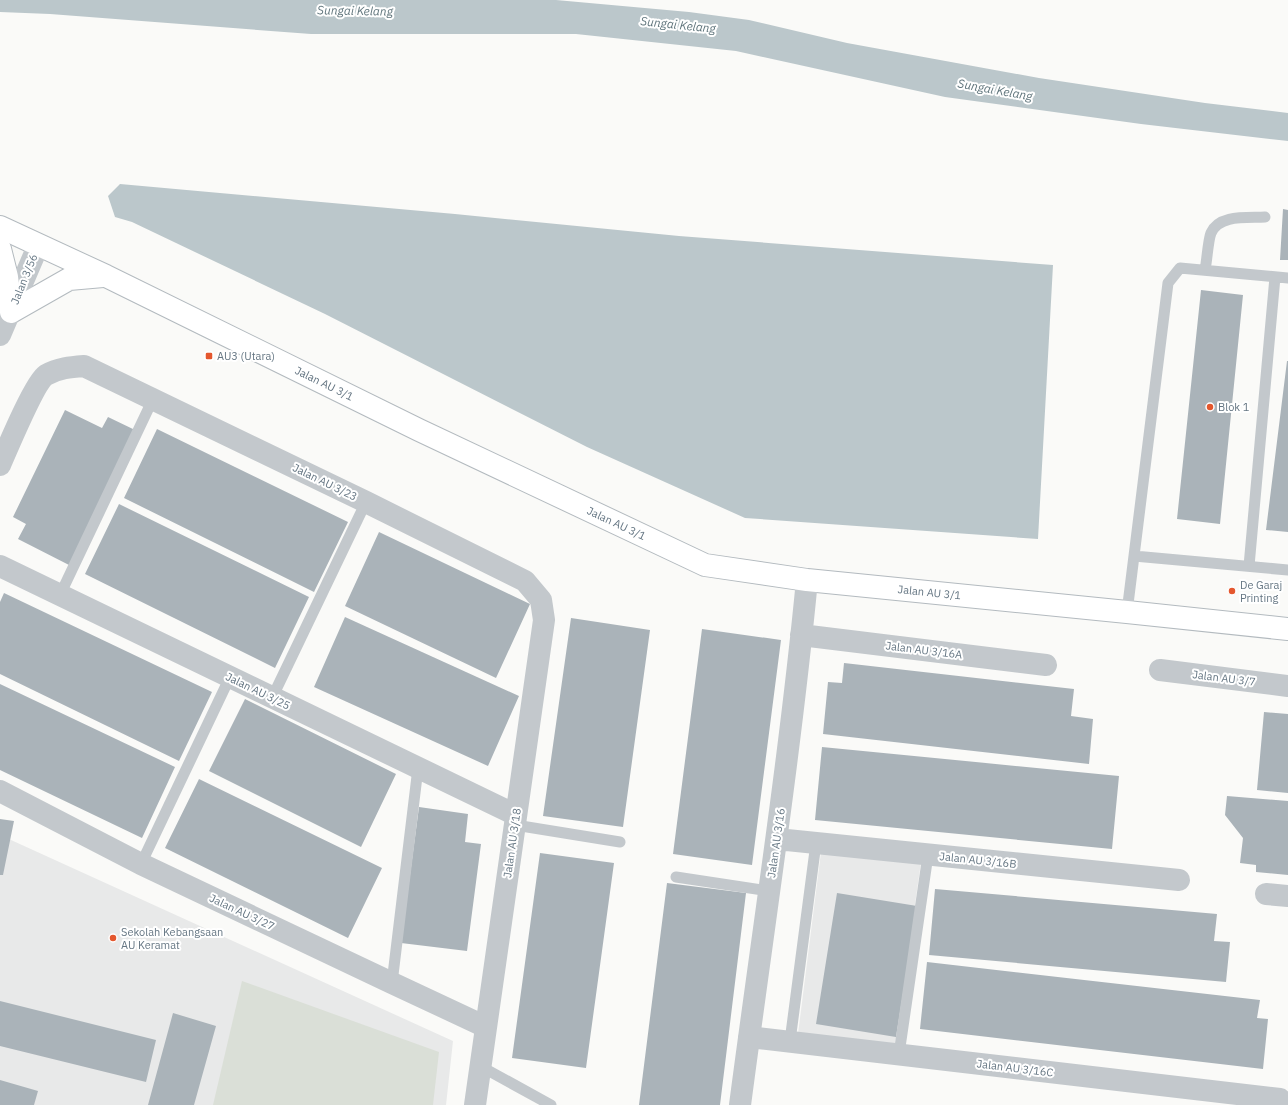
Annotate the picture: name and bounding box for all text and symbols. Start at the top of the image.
water label: Sungai Kelang [317,2,394,19]
water label: Sungai Kelang [640,13,717,36]
water label: Sungai Kelang [957,76,1035,104]
street label: Jalan 3/56 [8,252,40,306]
place label: AU3 (Utara) [217,349,275,363]
marker: AU3 (Utara) [204,351,214,361]
street label: Jalan AU 3/1 [293,363,356,404]
place label: Blok 1 [1218,400,1250,414]
marker: Blok 1 [1205,402,1215,412]
street label: Jalan AU 3/23 [290,460,360,504]
street label: Jalan AU 3/1 [585,503,649,543]
place label: De Garaj Printing [1240,578,1282,605]
street label: Jalan AU 3/1 [897,582,962,602]
marker: De Garaj Printing [1227,586,1237,596]
street label: Jalan AU 3/16A [885,638,963,662]
street label: Jalan AU 3/7 [1192,667,1256,689]
street label: Jalan AU 3/25 [223,669,293,713]
street label: Jalan AU 3/18 [500,807,524,879]
street label: Jalan AU 3/16 [764,807,788,879]
street label: Jalan AU 3/16B [939,849,1017,871]
street label: Jalan AU 3/27 [207,891,277,933]
place label: Sekolah Kebangsaan AU Keramat [121,925,223,952]
marker: Sekolah Kebangsaan AU Keramat [108,933,118,943]
street label: Jalan AU 3/16C [976,1056,1054,1080]

